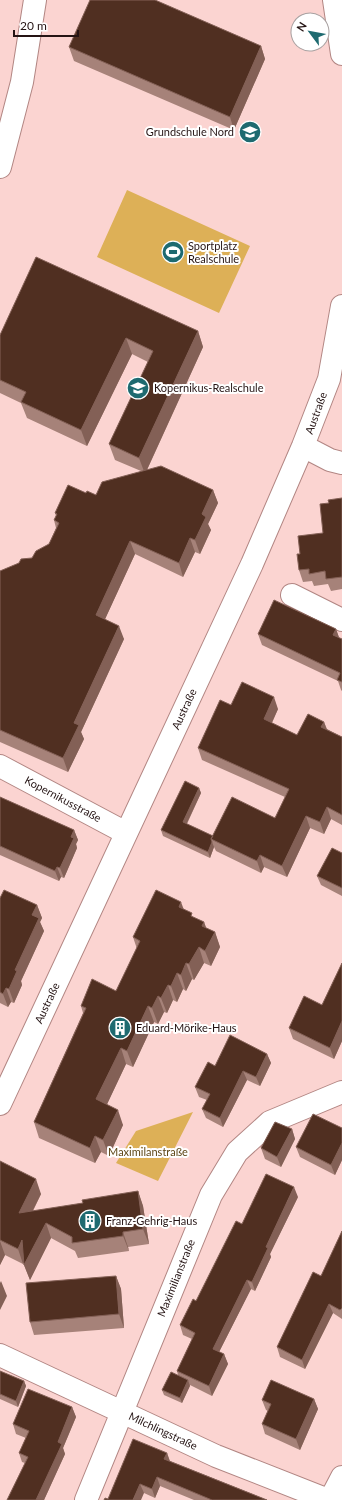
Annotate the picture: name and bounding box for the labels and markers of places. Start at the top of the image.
school or university icon: Grundschule Nord [237,119,263,145]
place label: Grundschule Nord [146,125,234,138]
sports icon: Sportplatz Realschule [160,239,186,265]
place label: Sportplatz Realschule [188,239,239,265]
school or university icon: Kopernikus-Realschule [125,375,151,401]
place label: Kopernikus-Realschule [154,381,264,394]
building icon: Eduard-Mörike-Haus [107,1015,133,1041]
place label: Eduard-Mörike-Haus [136,1021,237,1034]
building icon: Franz-Gehrig-Haus [77,1208,103,1234]
place label: Franz-Gehrig-Haus [106,1214,197,1227]

